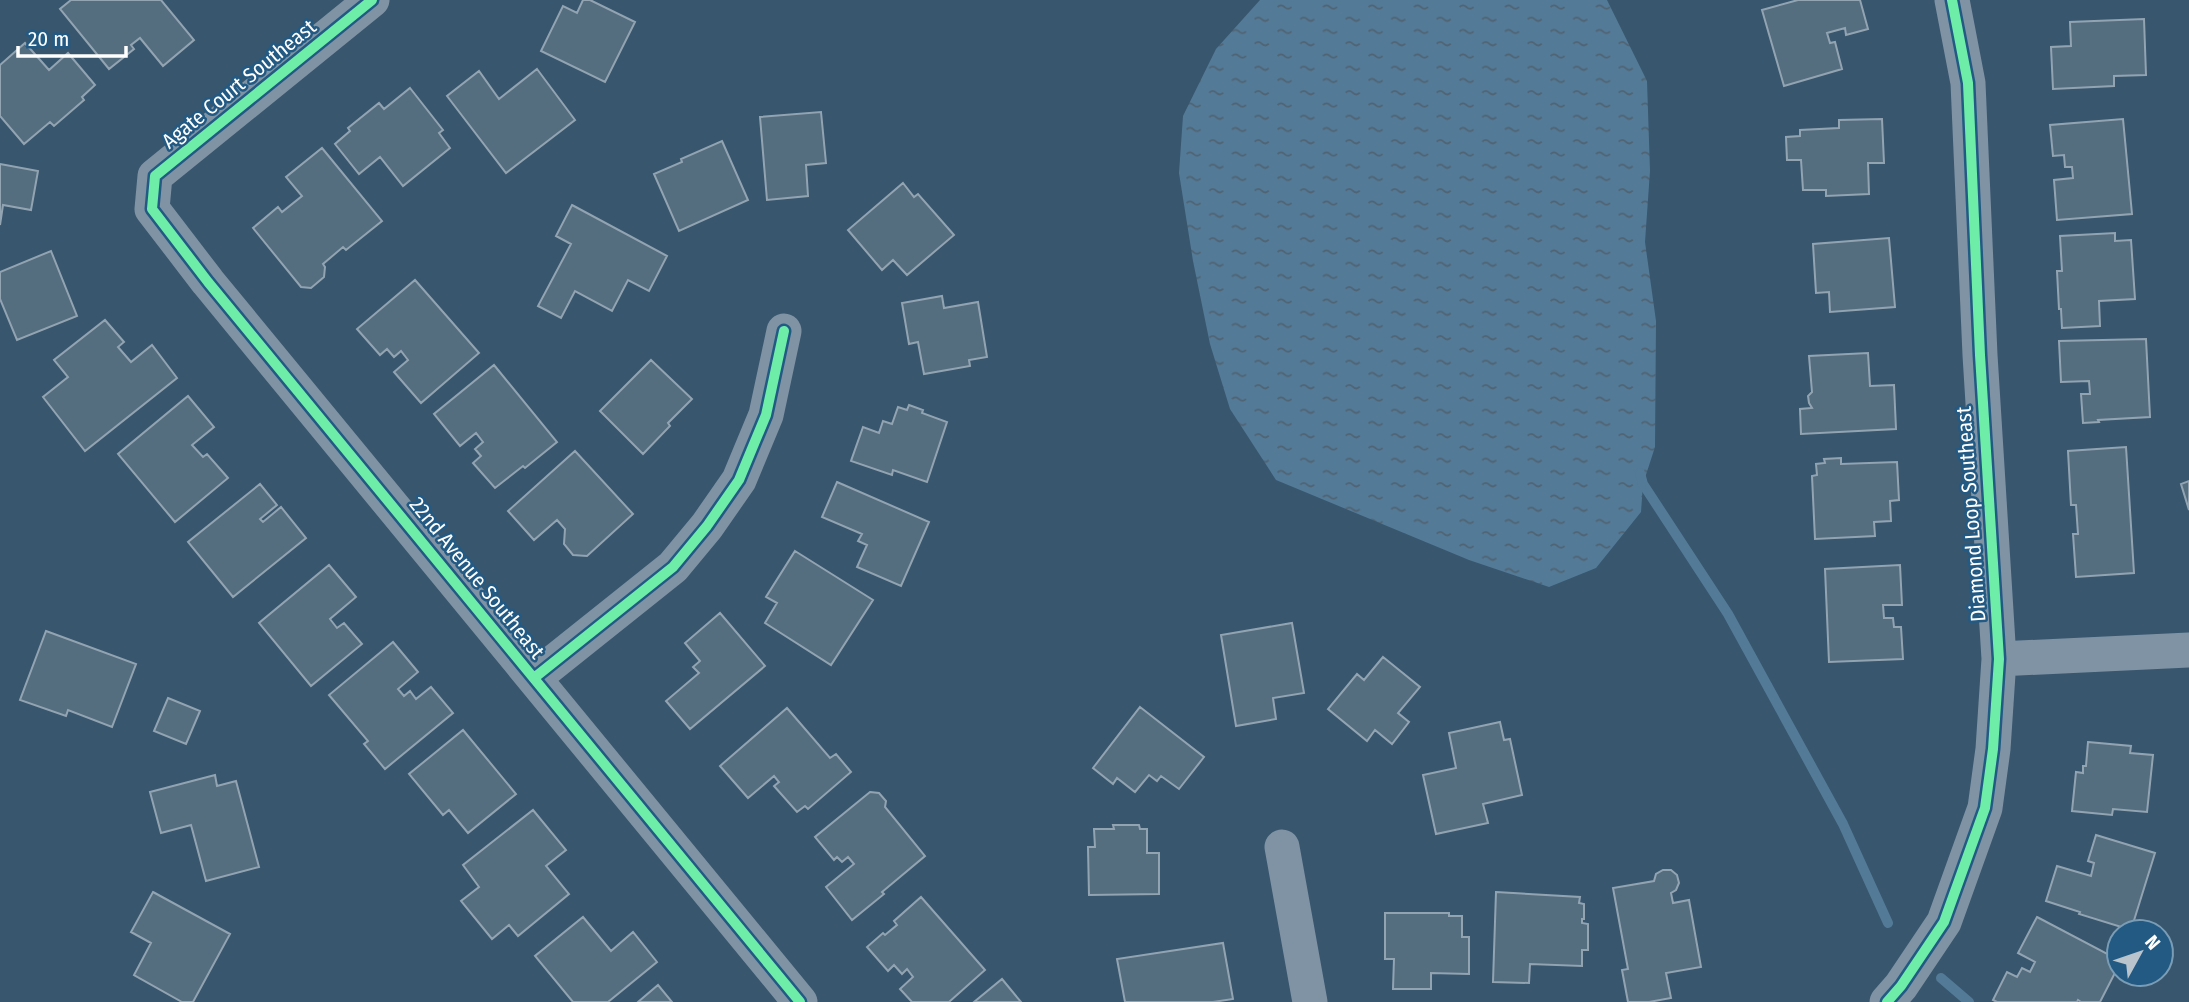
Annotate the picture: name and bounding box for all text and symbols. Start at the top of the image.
scale bar [18,14,126,58]
street label: Agate Court Southeast [157,14,321,154]
text: 20 m [28,26,69,52]
street label: Diamond Loop Southeast [1950,405,1991,623]
street label: 22nd Avenue Southeast [404,492,550,664]
north arrow [2105,918,2175,988]
text: N [2140,931,2165,954]

